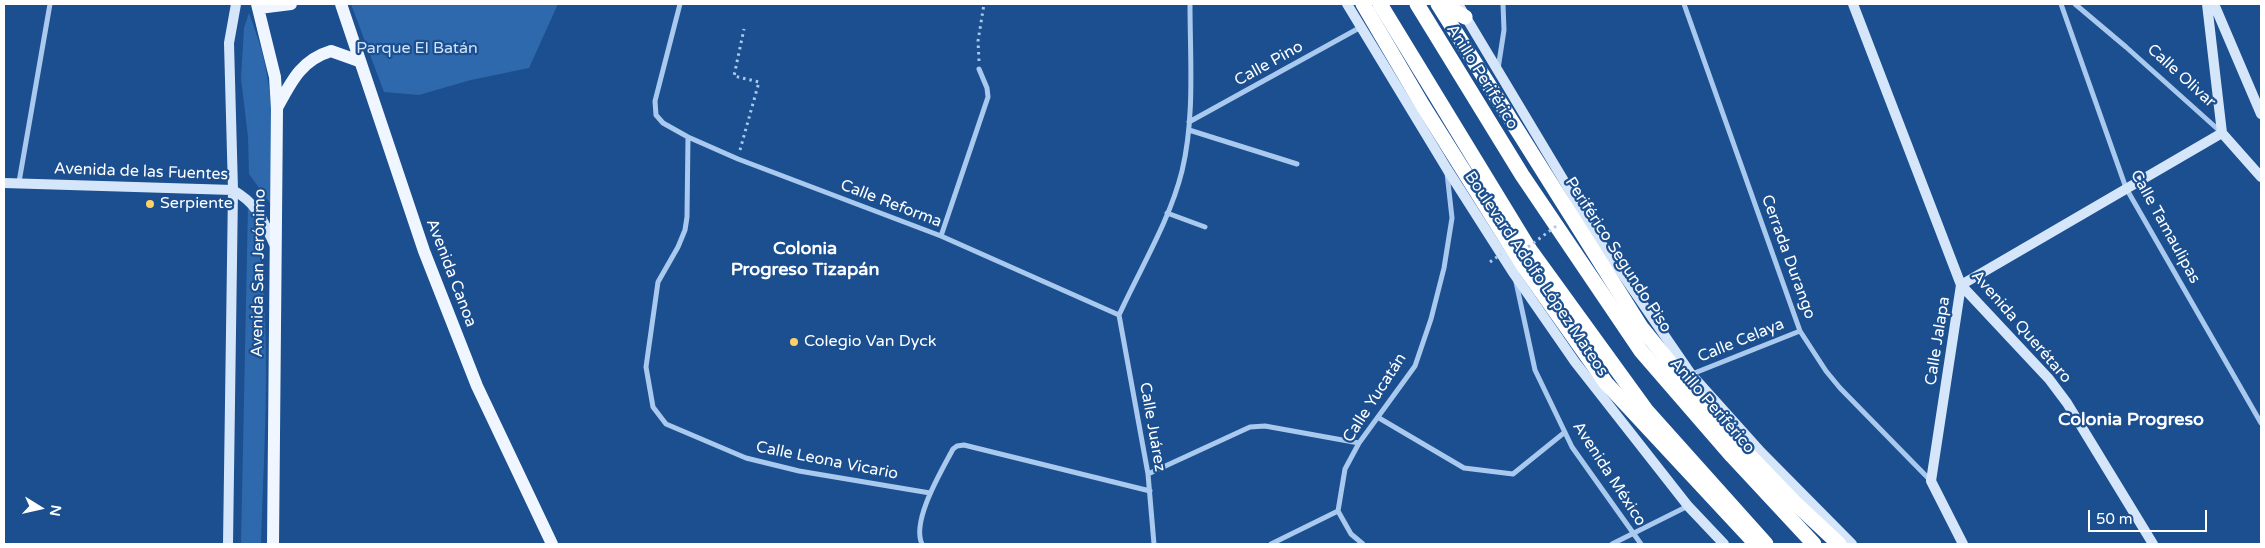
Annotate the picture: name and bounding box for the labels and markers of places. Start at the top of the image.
place label: Serpiente [160,194,233,214]
marker: Serpiente [144,198,156,210]
place label: Colegio Van Dyck [804,332,936,352]
marker: Colegio Van Dyck [788,336,800,348]

